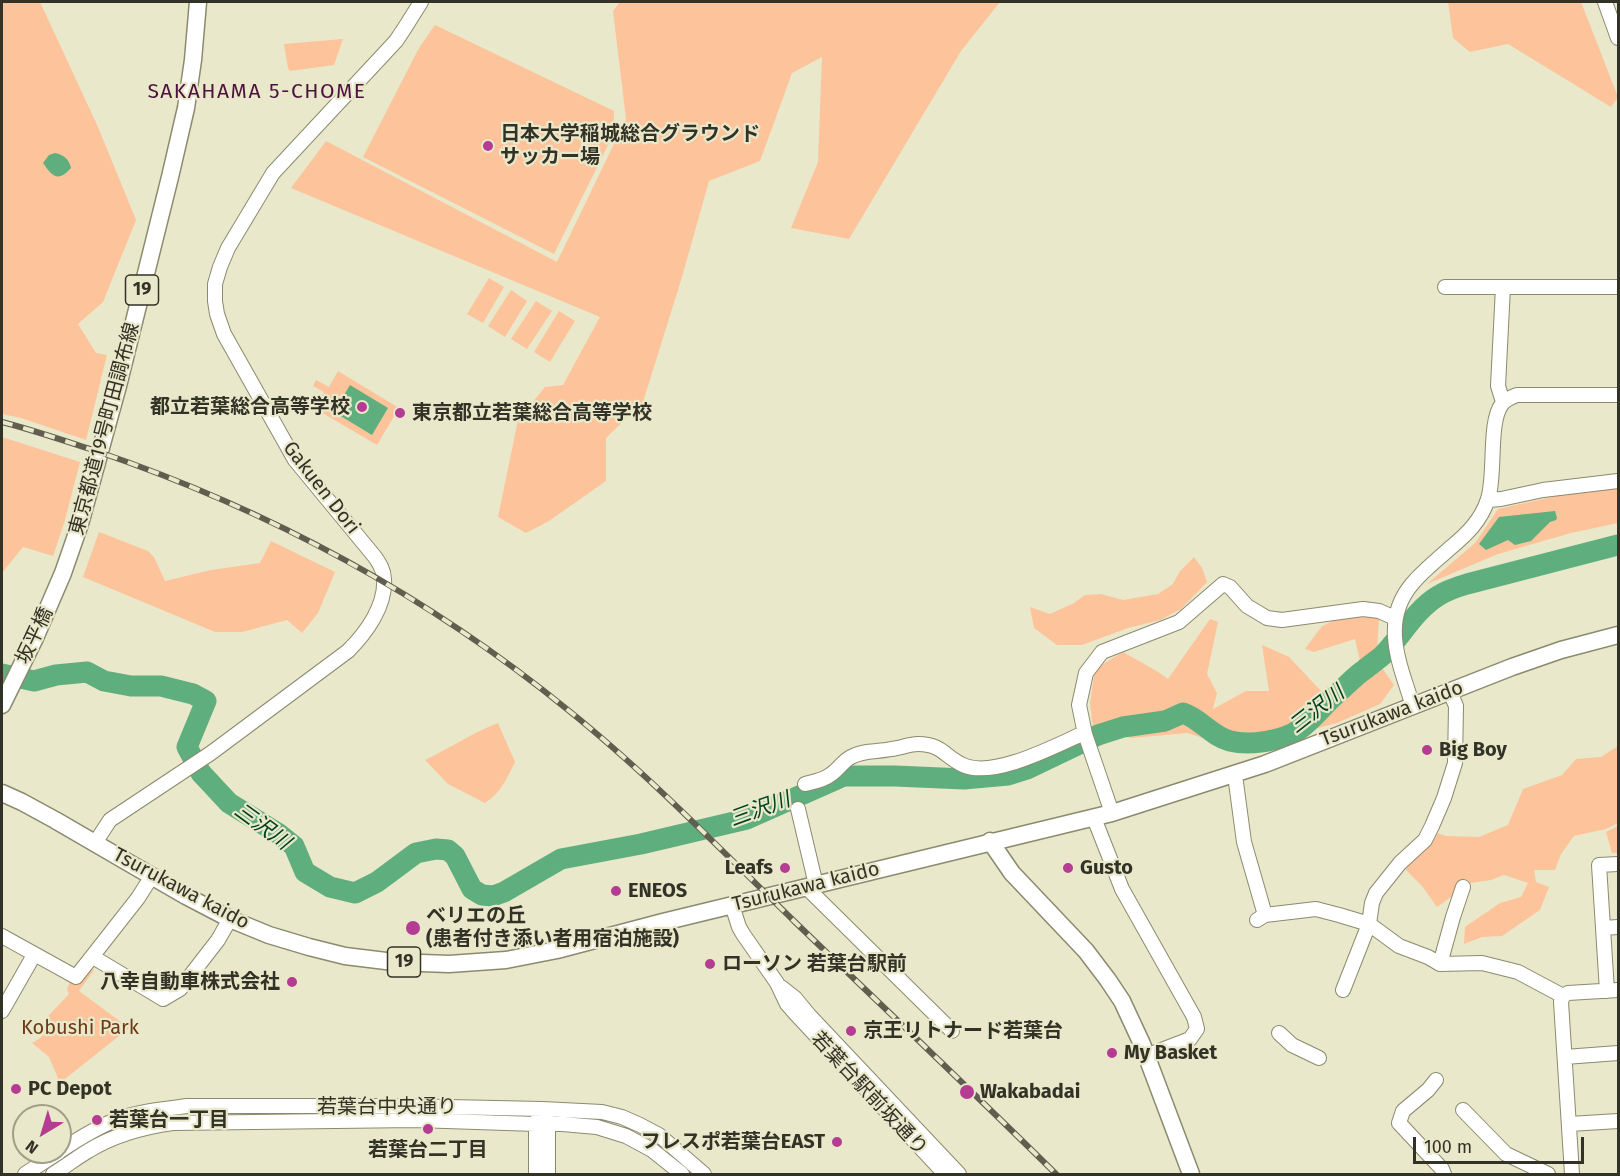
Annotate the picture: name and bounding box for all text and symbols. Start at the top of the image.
district label: SAKAHAMA 5-CHOME [147,79,367,105]
place label: 日本大学稲城総合グラウンド サッカー場 [500,122,760,169]
marker: 日本大学稲城総合グラウンド サッカー場 [481,139,495,153]
road number: 19 [126,275,158,305]
street label: 東京都道19号町田調布線 [65,320,145,538]
place label: 都立若葉総合高等学校 [150,395,350,419]
marker: 都立若葉総合高等学校 [355,400,369,414]
place label: 東京都立若葉総合高等学校 [412,401,652,425]
marker: 東京都立若葉総合高等学校 [393,406,407,420]
street label: Gakuen Dori [277,437,365,539]
street label: 坂平橋 [11,604,59,668]
street label: Tsurukawa kaido [1317,676,1467,752]
water label: 三沢川 [1284,681,1350,739]
place label: Big Boy [1439,738,1507,762]
marker: Big Boy [1420,743,1434,757]
water label: 三沢川 [726,787,794,833]
water label: 三沢川 [229,798,295,856]
street label: Tsurukawa kaido [109,843,253,935]
place label: Leafs [725,856,773,880]
place label: Gusto [1080,856,1133,880]
street label: Tsurukawa kaido [730,857,882,917]
marker: Leafs [778,861,792,875]
marker: Gusto [1061,861,1075,875]
place label: ENEOS [628,879,687,903]
marker: ENEOS [609,884,623,898]
place label: ベリエの丘 (患者付き添い者用宿泊施設) [426,904,679,951]
marker: ベリエの丘 (患者付き添い者用宿泊施設) [404,919,422,937]
road number: 19 [388,947,420,977]
place label: ローソン 若葉台駅前 [722,952,907,976]
marker: ローソン 若葉台駅前 [703,957,717,971]
place label: 八幸自動車株式会社 [100,970,280,994]
marker: 八幸自動車株式会社 [285,975,299,989]
park label: Kobushi Park [21,1016,139,1040]
place label: 京王リトナード若葉台 [863,1019,1063,1043]
marker: 京王リトナード若葉台 [844,1024,858,1038]
street label: 若葉台駅前坂通り [806,1027,932,1161]
place label: My Basket [1124,1041,1217,1065]
marker: My Basket [1105,1046,1119,1060]
place label: PC Depot [28,1077,112,1101]
place label: Wakabadai [980,1080,1080,1104]
marker: PC Depot [9,1082,23,1096]
marker: Wakabadai [958,1083,976,1101]
street label: 若葉台中央通り [317,1095,457,1119]
north arrow [12,1104,72,1164]
place label: 若葉台一丁目 [109,1108,229,1132]
marker: 若葉台一丁目 [90,1113,104,1127]
marker: 若葉台二丁目 [421,1122,435,1136]
scale bar [1416,1125,1587,1163]
place label: フレスポ若葉台EAST [641,1130,825,1154]
marker: フレスポ若葉台EAST [830,1135,844,1149]
text: N [22,1136,42,1158]
text: 100 m [1424,1136,1472,1158]
place label: 若葉台二丁目 [368,1138,488,1162]

